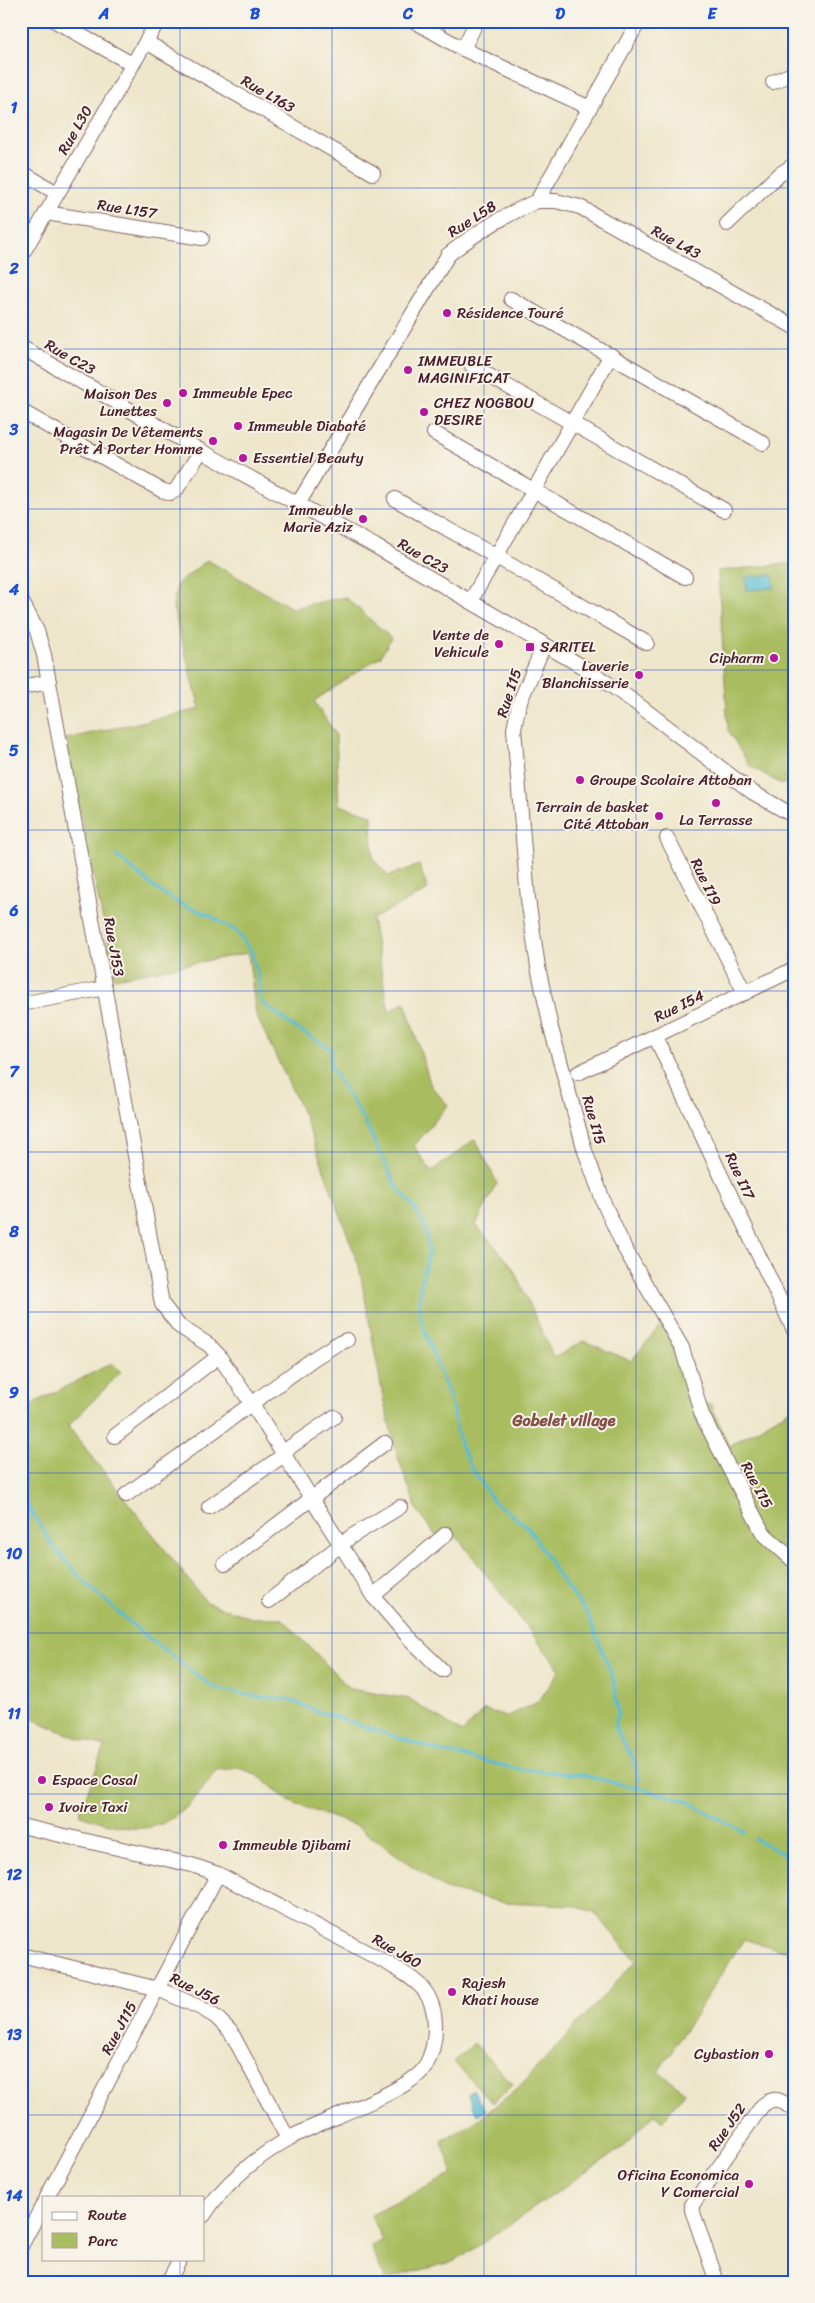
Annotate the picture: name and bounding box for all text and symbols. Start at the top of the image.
text: A [98,0,109,28]
text: B [250,0,261,28]
text: C [402,0,414,28]
text: D [555,0,565,28]
text: E [708,0,718,28]
street label: Rue L163 [236,68,300,120]
text: 1 [11,93,18,122]
street label: Rue L30 [50,100,100,160]
street label: Rue L157 [95,191,160,227]
street label: Rue L58 [442,193,502,245]
street label: Rue L43 [646,218,706,266]
text: 2 [8,254,19,283]
place label: Résidence Touré [457,300,564,326]
marker: Résidence Touré [441,307,453,319]
street label: Rue C23 [40,332,100,382]
place label: IMMEUBLE MAGINIFICAT [417,348,511,391]
marker: IMMEUBLE MAGINIFICAT [402,364,414,376]
place label: Immeuble Epec [192,380,293,406]
place label: Maison Des Lunettes [84,381,158,424]
marker: Immeuble Epec [177,387,189,399]
place label: CHEZ NOGBOU DESIRE [434,390,535,433]
marker: Maison Des Lunettes [161,397,173,409]
marker: CHEZ NOGBOU DESIRE [418,406,430,418]
place label: Immeuble Diabaté [247,413,366,439]
text: 3 [9,415,19,444]
place label: Magasin De Vêtements Prêt À Porter Homme [53,419,203,462]
marker: Immeuble Diabaté [232,420,244,432]
marker: Magasin De Vêtements Prêt À Porter Homme [207,435,219,447]
place label: Essentiel Beauty [253,445,364,471]
marker: Essentiel Beauty [237,452,249,464]
place label: Immeuble Marie Aziz [284,497,354,540]
marker: Immeuble Marie Aziz [357,513,369,525]
street label: Rue C23 [393,531,453,581]
text: 4 [8,575,19,604]
place label: Vente de Vehicule [432,622,489,665]
place label: SARITEL [540,634,596,660]
marker: Vente de Vehicule [493,638,505,650]
marker: SARITEL [524,641,536,653]
place label: Cipharm [710,645,764,671]
marker: Cipharm [768,652,780,664]
place label: Laverie Blanchisserie [542,653,629,696]
street label: Rue I15 [489,665,529,721]
marker: Laverie Blanchisserie [633,669,645,681]
text: 5 [9,736,19,765]
place label: Groupe Scolaire Attoban [590,767,752,793]
marker: Groupe Scolaire Attoban [574,774,586,786]
place label: Terrain de basket Cité Attoban [535,794,649,837]
marker: La Terrasse [710,797,722,809]
place label: La Terrasse [679,807,753,833]
marker: Terrain de basket Cité Attoban [653,810,665,822]
street label: Rue I19 [683,854,729,910]
text: 6 [8,896,19,925]
street label: Rue J153 [96,915,132,979]
street label: Rue I54 [649,983,709,1029]
text: 7 [9,1057,20,1086]
street label: Rue I15 [575,1092,613,1148]
street label: Rue I17 [718,1148,763,1205]
text: 8 [8,1217,19,1246]
text: 9 [9,1378,19,1407]
district label: Gobelet village [512,1406,616,1435]
street label: Rue I15 [734,1457,780,1513]
text: 10 [6,1539,22,1568]
text: 11 [7,1699,21,1728]
place label: Espace Cosal [52,1767,138,1793]
marker: Espace Cosal [36,1774,48,1786]
place label: Ivoire Taxi [58,1794,128,1820]
marker: Ivoire Taxi [43,1801,55,1813]
place label: Immeuble Djibami [232,1832,351,1858]
marker: Immeuble Djibami [217,1839,229,1851]
text: 12 [6,1860,23,1889]
street label: Rue J60 [367,1926,427,1976]
street label: Rue J56 [165,1965,225,2013]
place label: Rajesh Khati house [462,1970,539,2013]
marker: Rajesh Khati house [446,1986,458,1998]
street label: Rue J115 [94,1996,144,2060]
text: 13 [6,2020,22,2049]
place label: Cybastion [694,2041,759,2067]
marker: Cybastion [763,2048,775,2060]
street label: Rue J52 [701,2097,753,2156]
place label: Oficina Economica Y Comercial [617,2162,740,2205]
marker: Oficina Economica Y Comercial [743,2178,755,2190]
text: 14 [6,2181,22,2210]
legend [42,2196,205,2260]
text: Route [88,2202,127,2228]
text: Parc [88,2228,118,2254]

